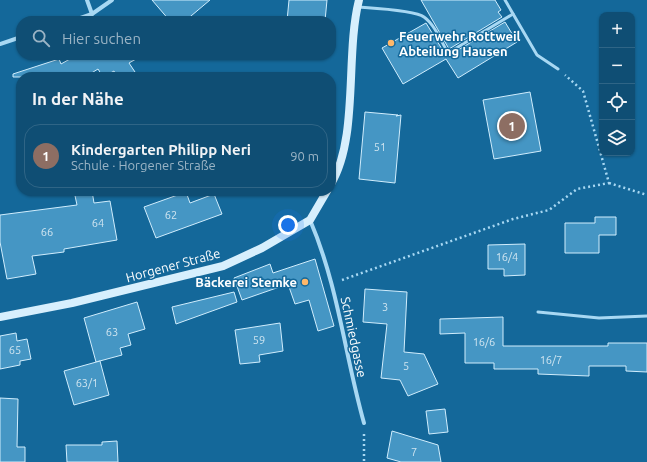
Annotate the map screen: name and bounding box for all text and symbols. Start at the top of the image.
map controls [599,12,635,156]
button: + [599,12,635,48]
search box [16,16,336,60]
icon: search [30,27,52,49]
place label: Feuerwehr Rottweil Abteilung Hausen [399,29,521,58]
text: Hier suchen [62,30,141,47]
marker: Feuerwehr Rottweil Abteilung Hausen [386,38,396,48]
button: − [599,48,635,84]
button: locate [599,84,635,120]
text: In der Nähe [32,89,124,108]
pin: 1 [499,111,525,141]
button: layers [599,120,635,156]
text: Kindergarten Philipp Neri [71,141,251,158]
house number: 51 [374,141,386,153]
text: 1 [42,149,50,163]
text: 90 m [290,149,319,163]
text: Schule · Horgener Straße [71,158,216,172]
house number: 62 [165,209,177,221]
your location [278,215,298,235]
house number: 64 [92,217,104,229]
house number: 66 [41,226,53,238]
street label: Horgener Straße [124,246,222,284]
house number: 16/4 [496,251,518,263]
place label: Bäckerei Stemke [195,275,297,289]
marker: Bäckerei Stemke [300,277,310,287]
street label: Schmiedgasse [339,295,369,379]
house number: 3 [382,301,388,313]
house number: 63 [106,326,118,338]
house number: 59 [253,334,265,346]
house number: 16/6 [473,336,495,348]
house number: 65 [9,344,21,356]
house number: 16/7 [540,354,562,366]
house number: 5 [403,360,409,372]
house number: 63/1 [76,377,98,389]
house number: 7 [411,446,417,458]

